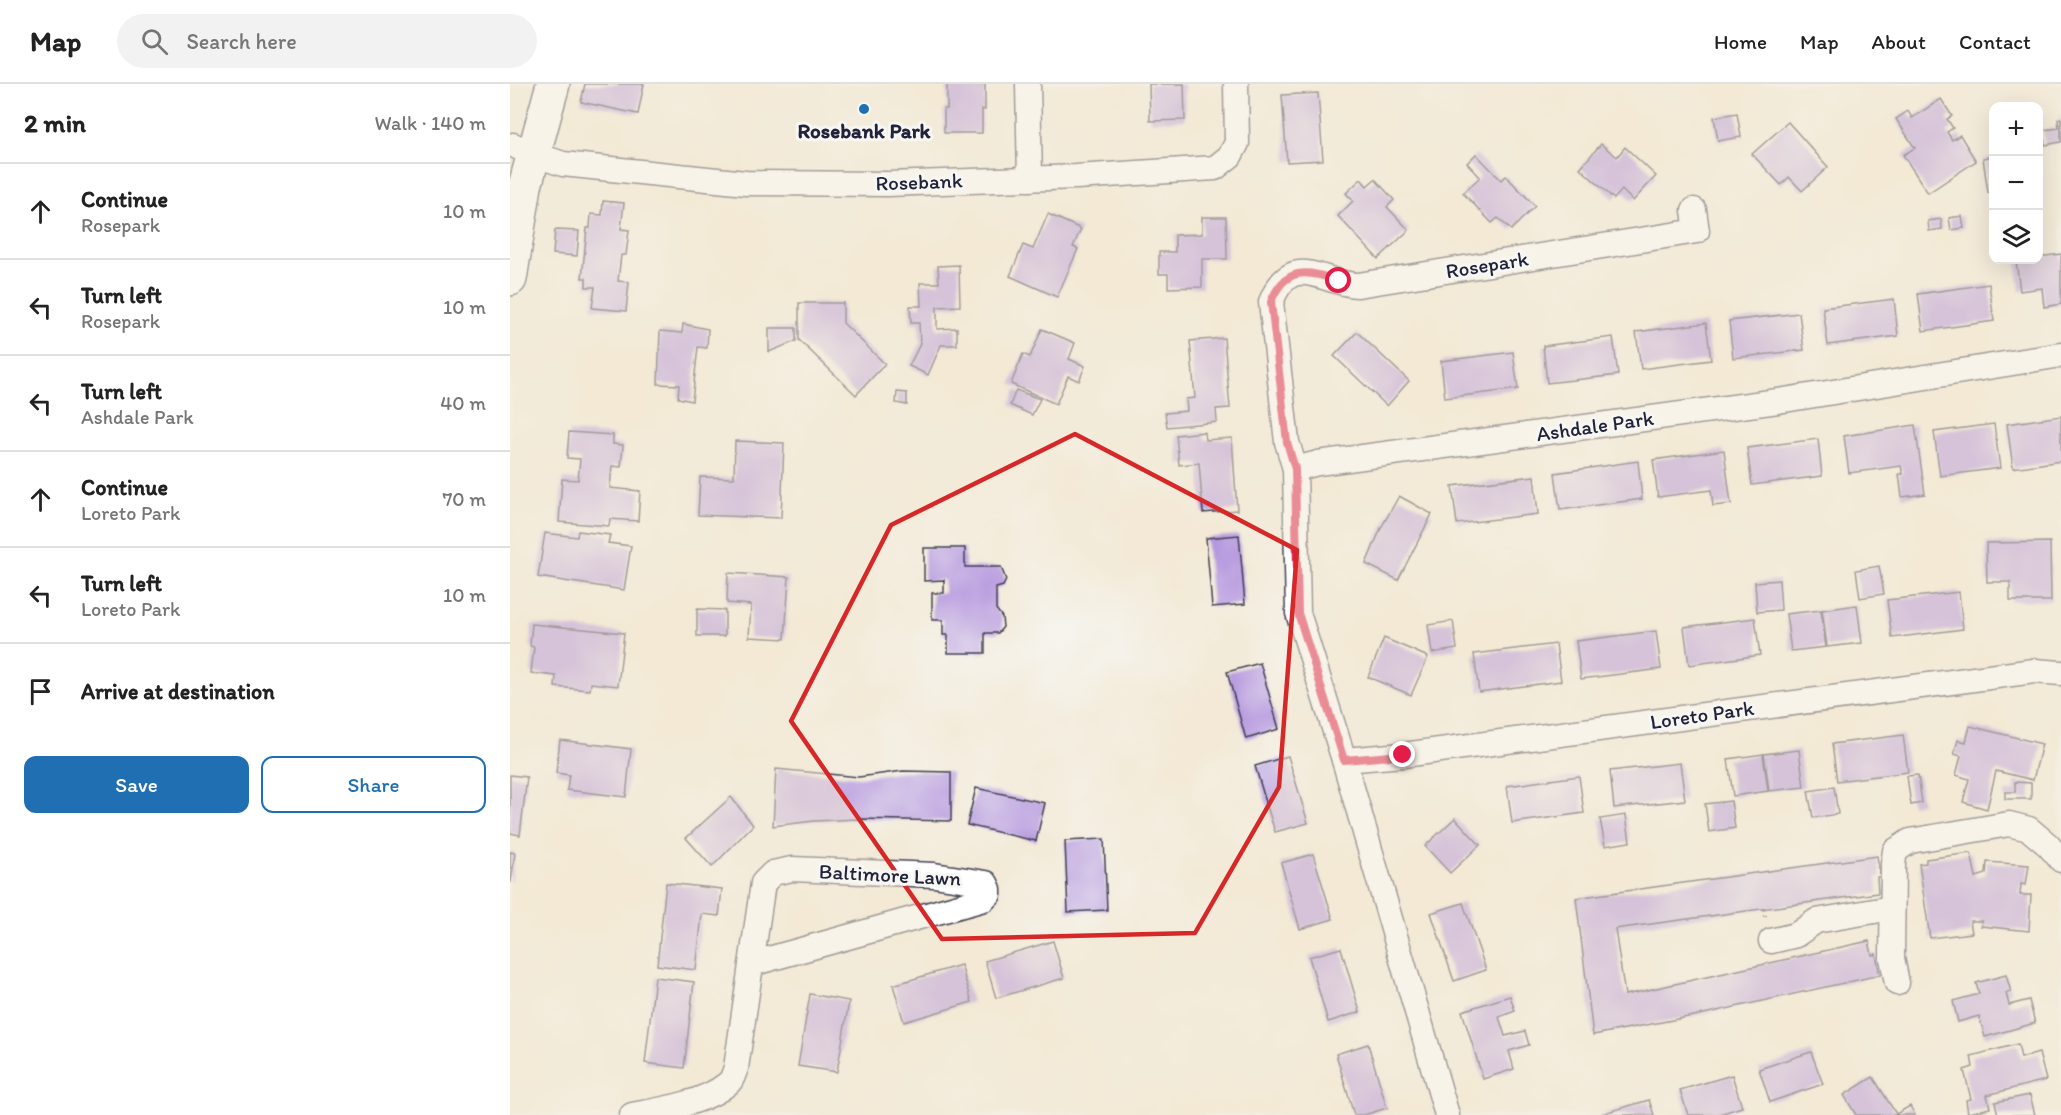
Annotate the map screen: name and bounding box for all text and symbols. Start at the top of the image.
search box [117,14,537,68]
text: Map [30,24,81,58]
icon: search [138,25,171,58]
text: Search here [186,28,297,55]
text: Home [1714,29,1767,54]
text: Map [1800,29,1839,54]
text: About [1872,29,1926,54]
text: Contact [1959,29,2031,54]
marker: Rosebank Park [857,102,871,116]
map controls [1989,102,2043,264]
button: + [1989,102,2043,156]
text: 2 min [24,107,86,139]
text: Walk · 140 m [375,111,486,135]
place label: Rosebank Park [798,118,932,143]
button: − [1989,156,2043,210]
street label: Rosebank [875,167,963,196]
text: Continue [81,186,168,213]
icon: ahead [24,195,57,228]
text: 10 m [443,199,486,223]
button: layers [1989,210,2043,264]
text: Rosepark [81,213,160,237]
street label: Rosepark [1444,246,1530,283]
route start [1325,267,1351,293]
text: Turn left [81,282,162,309]
icon: left [24,291,57,324]
text: 10 m [443,295,486,319]
text: Rosepark [81,309,160,333]
text: Turn left [81,378,162,405]
icon: left [24,387,57,420]
text: 40 m [440,391,486,415]
text: Ashdale Park [81,405,194,429]
street label: Ashdale Park [1535,405,1655,446]
text: Continue [81,474,168,501]
icon: ahead [24,483,57,516]
text: 70 m [442,487,486,511]
text: Loreto Park [81,501,180,525]
text: Turn left [81,570,162,597]
icon: left [24,579,57,612]
text: 10 m [443,583,486,607]
text: Loreto Park [81,597,180,621]
icon: arrive [24,675,57,708]
text: Arrive at destination [81,678,275,705]
street label: Loreto Park [1649,695,1755,734]
route end [1389,741,1415,767]
button: Save [24,756,249,813]
button: Share [261,756,486,813]
street label: Baltimore Lawn [818,858,962,891]

